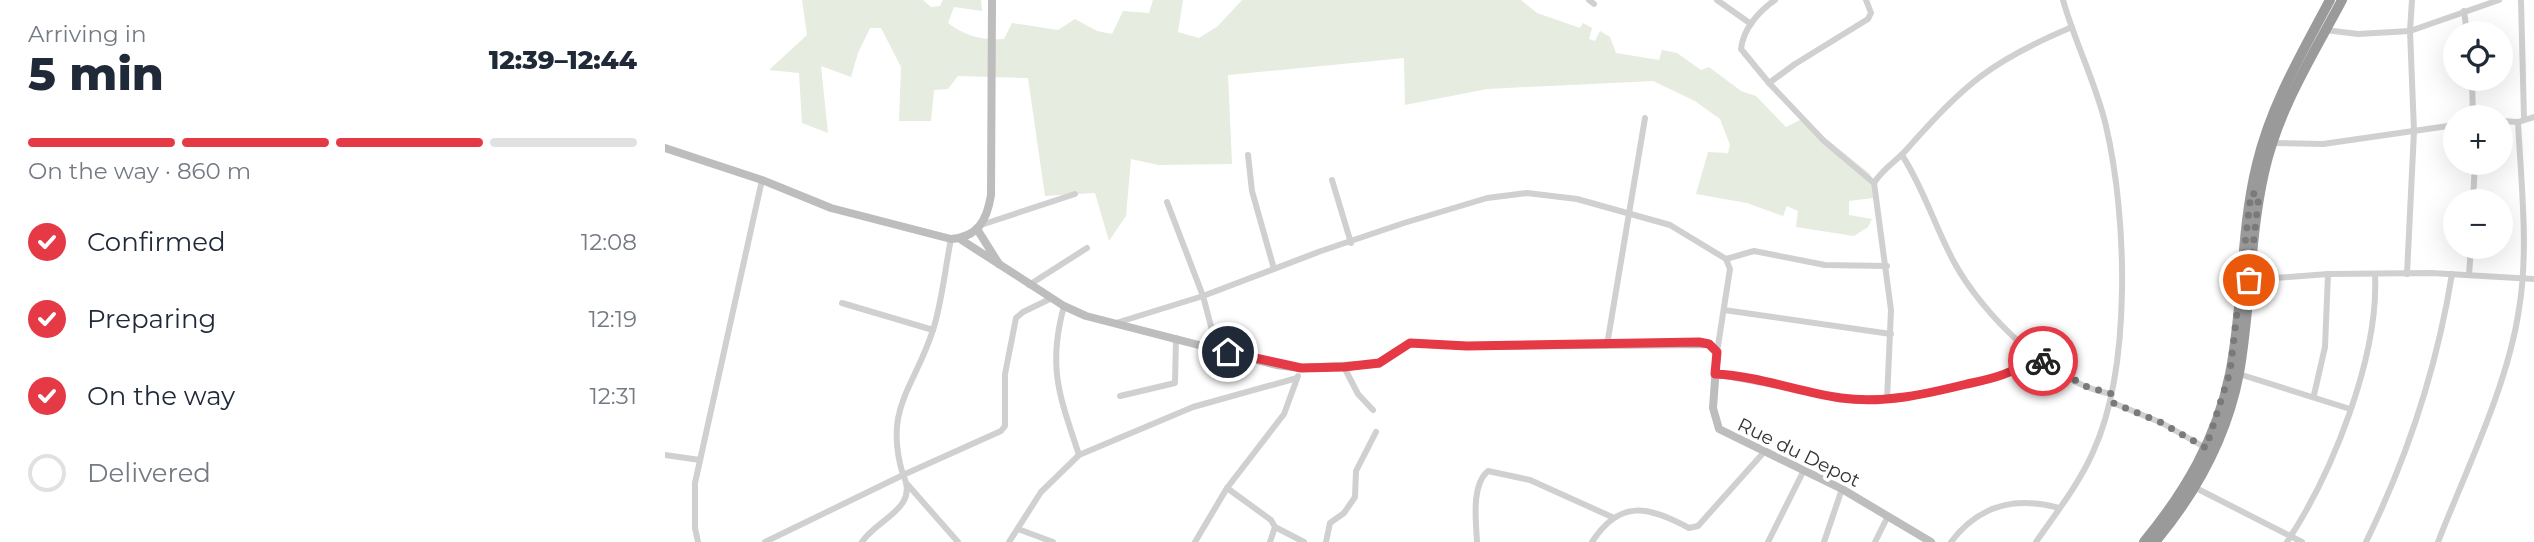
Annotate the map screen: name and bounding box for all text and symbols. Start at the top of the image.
text: Arriving in [28,20,147,48]
map controls [2443,21,2513,259]
button: locate [2443,21,2513,91]
text: 12:39–12:44 [489,44,637,76]
text: 5 min [28,45,164,102]
button: + [2443,105,2513,175]
text: On the way · 860 m [28,157,251,185]
button: − [2443,189,2513,259]
icon: check [28,223,66,261]
text: Confirmed [87,226,226,258]
text: 12:08 [581,228,637,256]
pin [2219,250,2279,310]
icon: bag [2230,261,2268,299]
icon: check [28,300,66,338]
text: Preparing [87,303,216,335]
text: 12:19 [588,305,637,333]
pin [1198,322,1258,382]
courier [2008,326,2078,396]
icon: home [1209,333,1247,371]
icon: bike [2024,342,2062,380]
icon: check [28,377,66,415]
text: On the way [87,380,235,412]
text: 12:31 [589,382,637,410]
street label: Rue du Depot [1734,413,1864,492]
text: Delivered [87,457,211,489]

